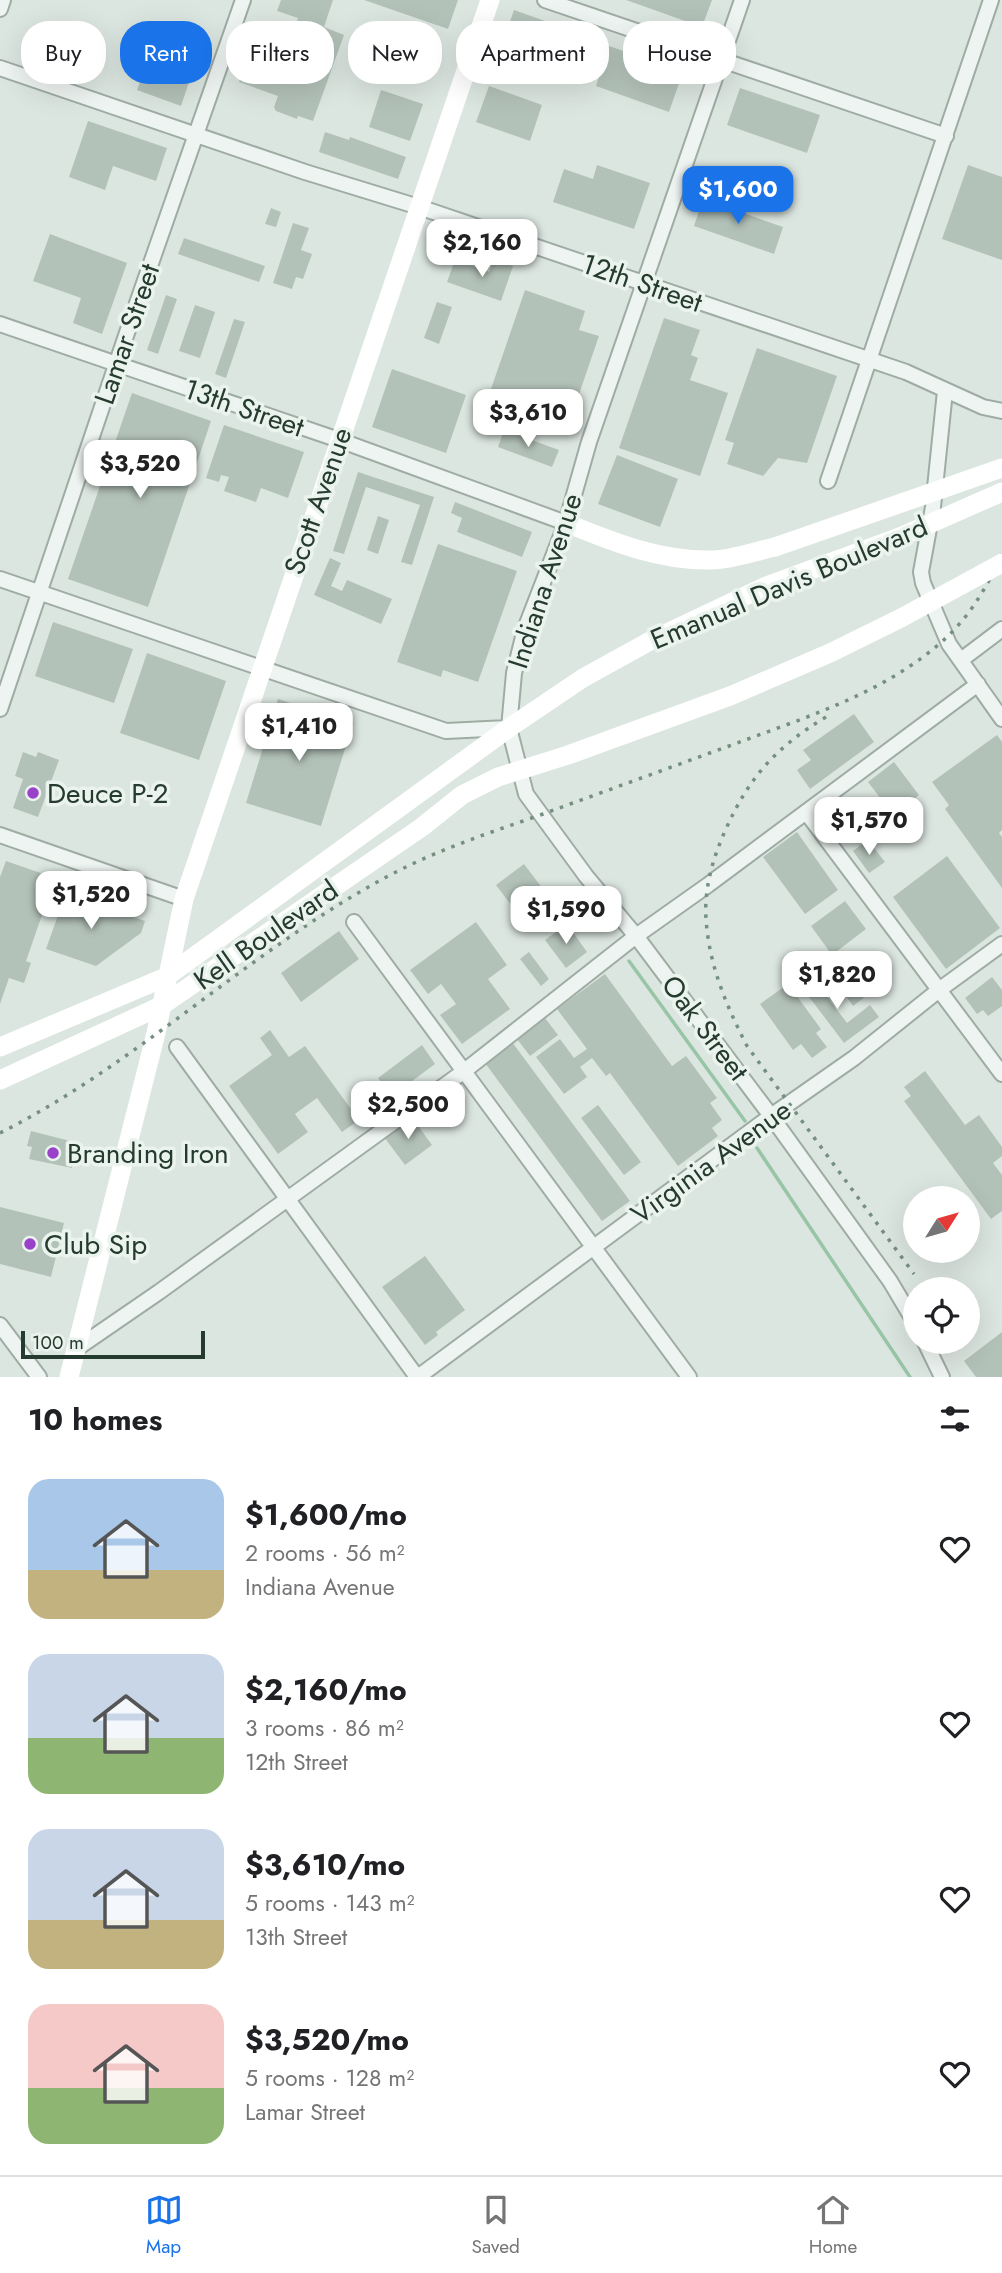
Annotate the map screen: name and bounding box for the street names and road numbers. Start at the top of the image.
street label: 12th Street [576,243,708,323]
street label: Lamar Street [84,258,170,410]
street label: 13th Street [178,368,310,448]
street label: Scott Avenue [274,422,362,580]
street label: Indiana Avenue [497,488,593,674]
street label: Emanual Davis Boulevard [644,506,934,660]
street label: Kell Boulevard [185,870,347,1000]
street label: Oak Street [652,966,759,1090]
street label: Virginia Avenue [622,1090,800,1234]

